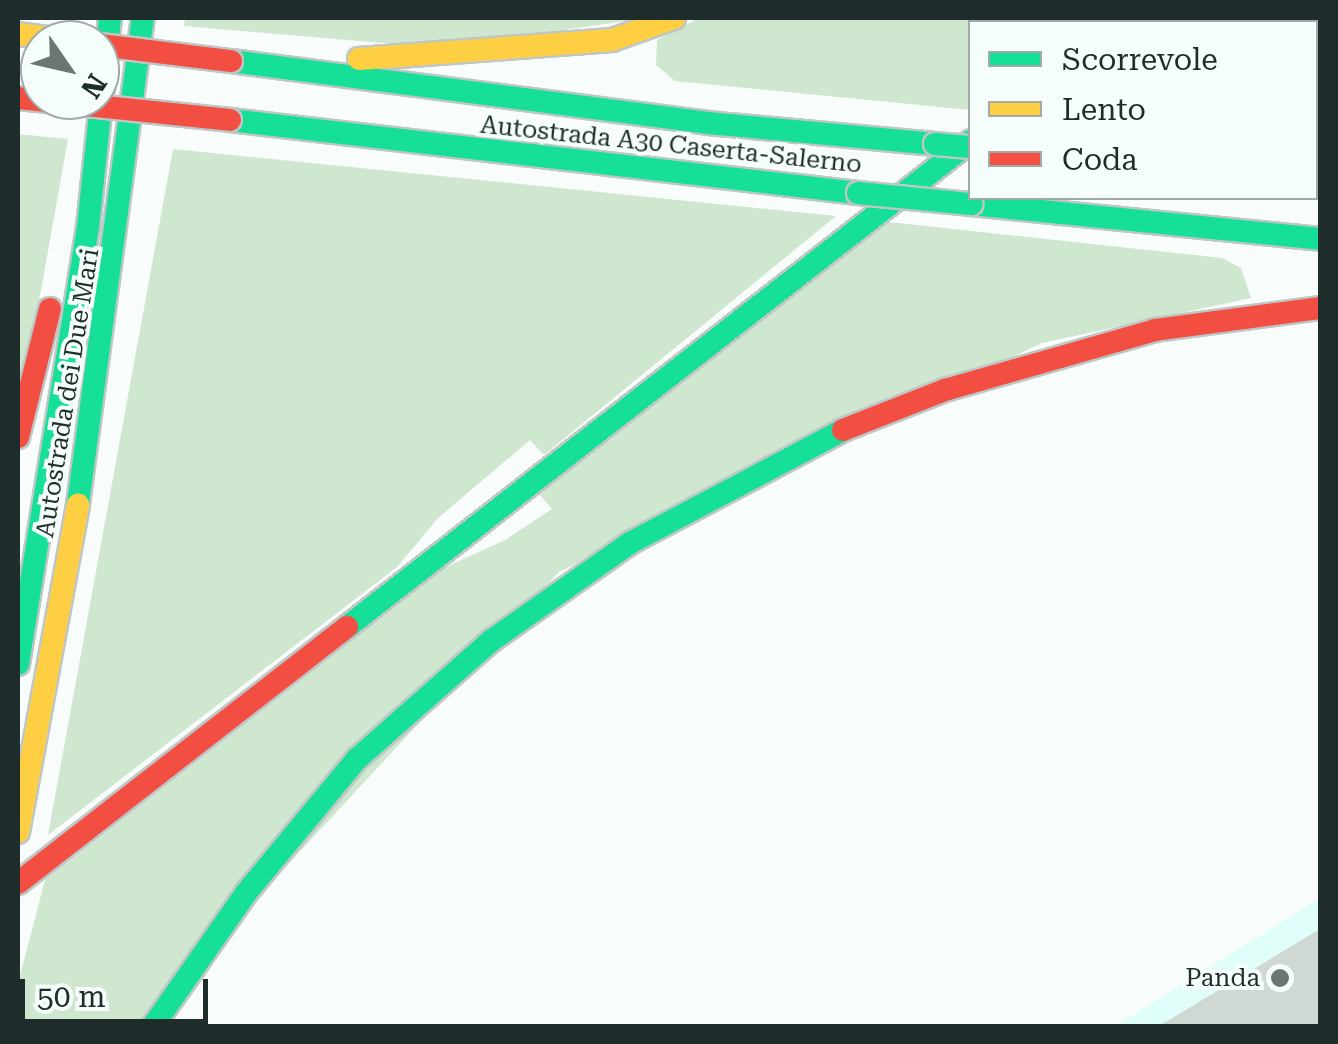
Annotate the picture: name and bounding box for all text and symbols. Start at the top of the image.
north arrow [20,20,120,120]
legend [968,20,1318,200]
text: Scorrevole [1062,42,1218,77]
text: N [74,68,113,104]
text: Lento [1062,92,1146,127]
street label: Autostrada A30 Caserta-Salerno [479,110,863,180]
text: Coda [1062,142,1138,177]
street label: Autostrada dei Due Mari [30,246,106,540]
scale bar [25,959,212,1021]
place label: Panda [1185,963,1260,993]
marker: Panda [1269,967,1291,989]
text: 50 m [37,979,106,1014]

